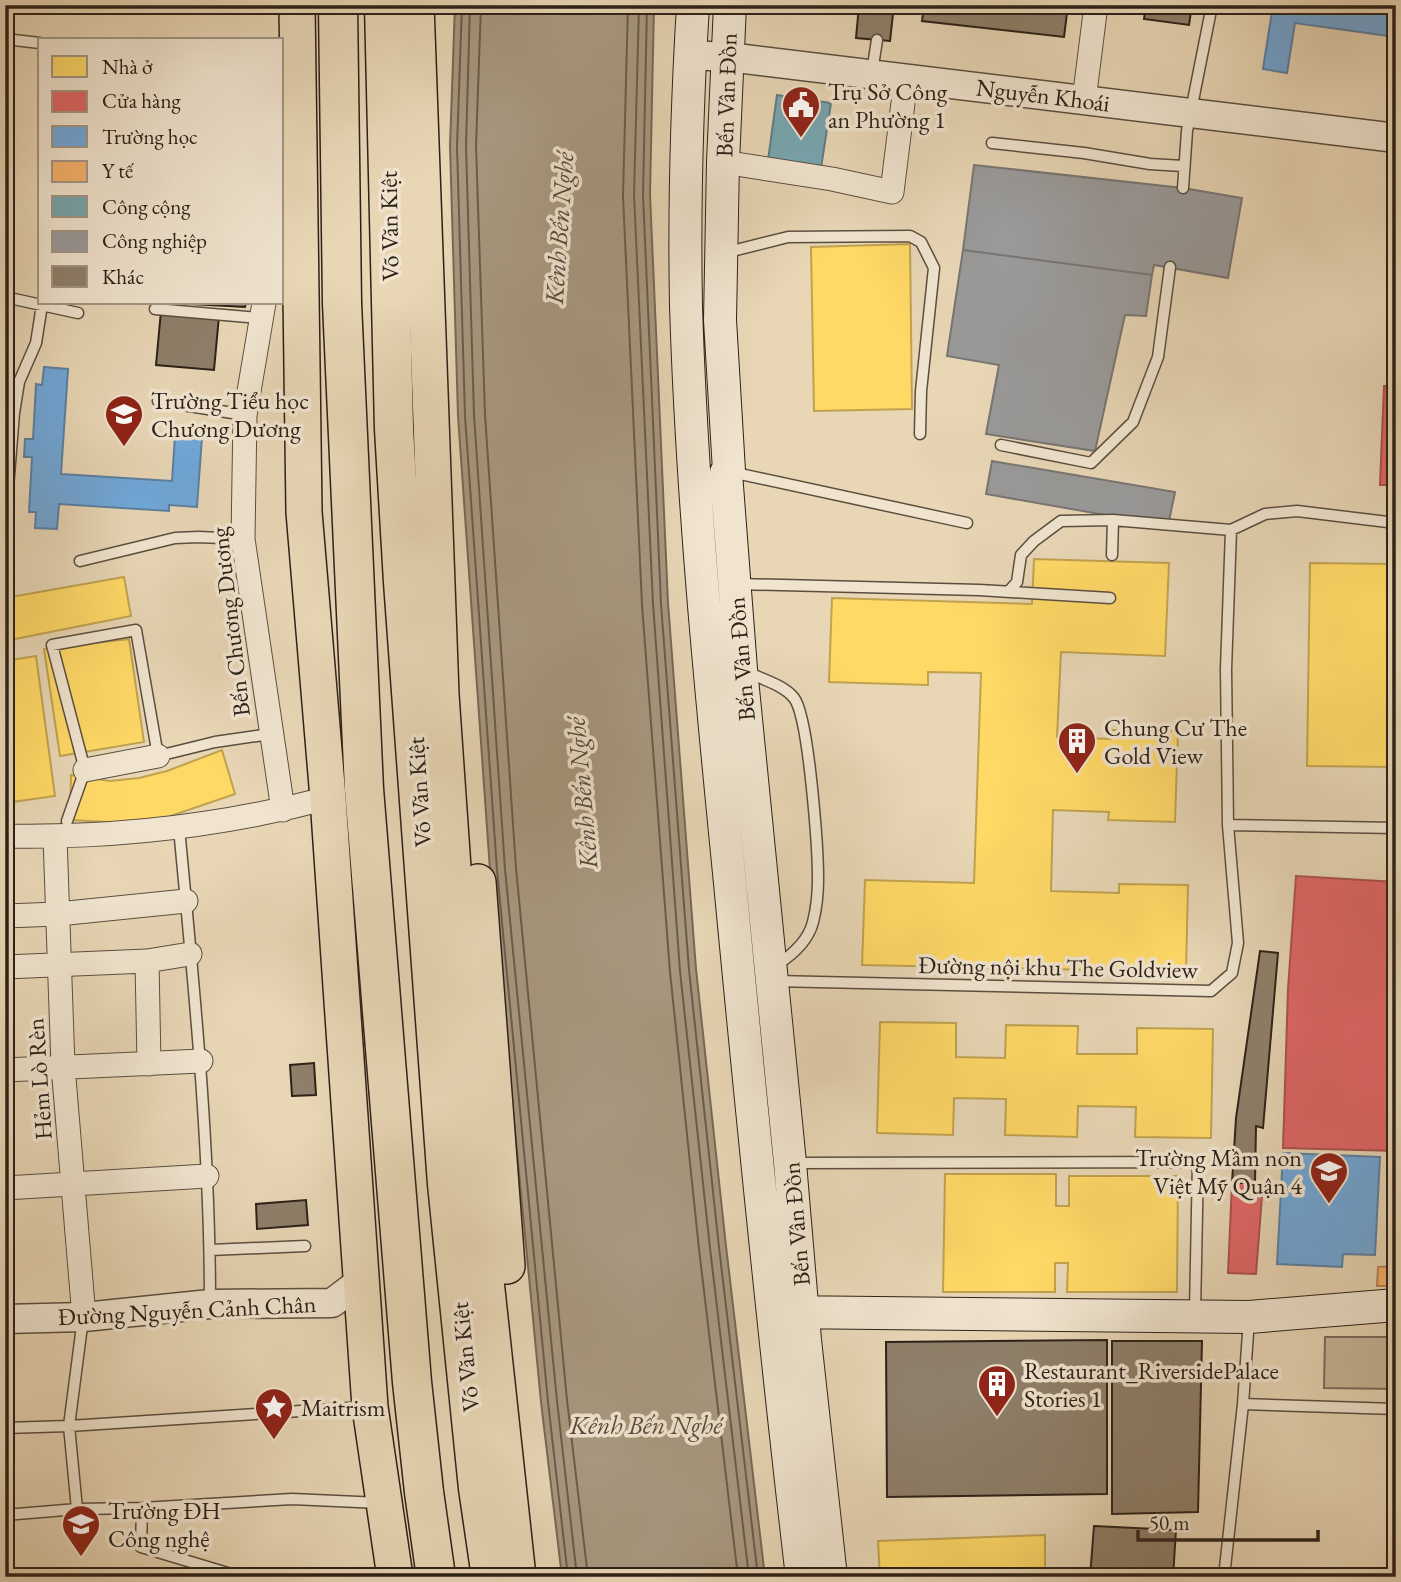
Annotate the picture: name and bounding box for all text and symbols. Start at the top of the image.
street label: Bến Vân Đồn [708,32,744,158]
legend [38,38,284,304]
text: Nhà ở [102,53,153,80]
street label: Nguyễn Khoái [974,71,1112,119]
place label: Trụ Sở Công an Phường 1 [828,76,948,135]
public building icon: Trụ Sở Công an Phường 1 [780,84,822,139]
text: Cửa hàng [102,87,182,114]
text: Trường học [102,123,198,150]
water label: Kênh Bến Nghé [537,149,581,306]
text: Y tế [102,157,134,184]
street label: Võ Văn Kiệt [373,170,405,281]
text: Công cộng [102,193,191,220]
text: Công nghiệp [102,227,207,254]
text: Khác [102,263,144,290]
place label: Trường Tiểu học Chương Dương [151,385,309,444]
school or university icon: Trường Tiểu học Chương Dương [103,393,145,448]
street label: Bến Chương Dương [203,525,257,719]
street label: Bến Vân Đồn [720,595,762,722]
place label: Chung Cư The Gold View [1104,712,1247,771]
water label: Kênh Bến Nghé [558,714,606,871]
building icon: Chung Cư The Gold View [1056,720,1098,775]
street label: Võ Văn Kiệt [400,735,438,848]
street label: Đường nội khu The Goldview [918,949,1199,985]
street label: Hẻm Lò Rèn [19,1017,59,1141]
place label: Trường Mầm non Việt Mỹ Quận 4 [1135,1142,1302,1201]
school or university icon: Trường Mầm non Việt Mỹ Quận 4 [1308,1150,1350,1205]
street label: Bến Vân Đồn [775,1160,817,1287]
street label: Đường Nguyễn Cảnh Chân [57,1288,317,1332]
street label: Võ Văn Kiệt [444,1300,486,1413]
place label: Restaurant_RiversidePalace Stories 1 [1024,1355,1279,1414]
building icon: Restaurant_RiversidePalace Stories 1 [976,1363,1018,1418]
place icon: Maitrism [253,1386,295,1441]
place label: Maitrism [301,1392,386,1423]
water label: Kênh Bến Nghé [569,1408,724,1442]
place label: Trường ĐH Công nghệ [108,1495,221,1554]
scale bar [1138,1498,1319,1542]
school or university icon: Trường ĐH Công nghệ [60,1503,102,1558]
text: 50 m [1149,1509,1190,1536]

